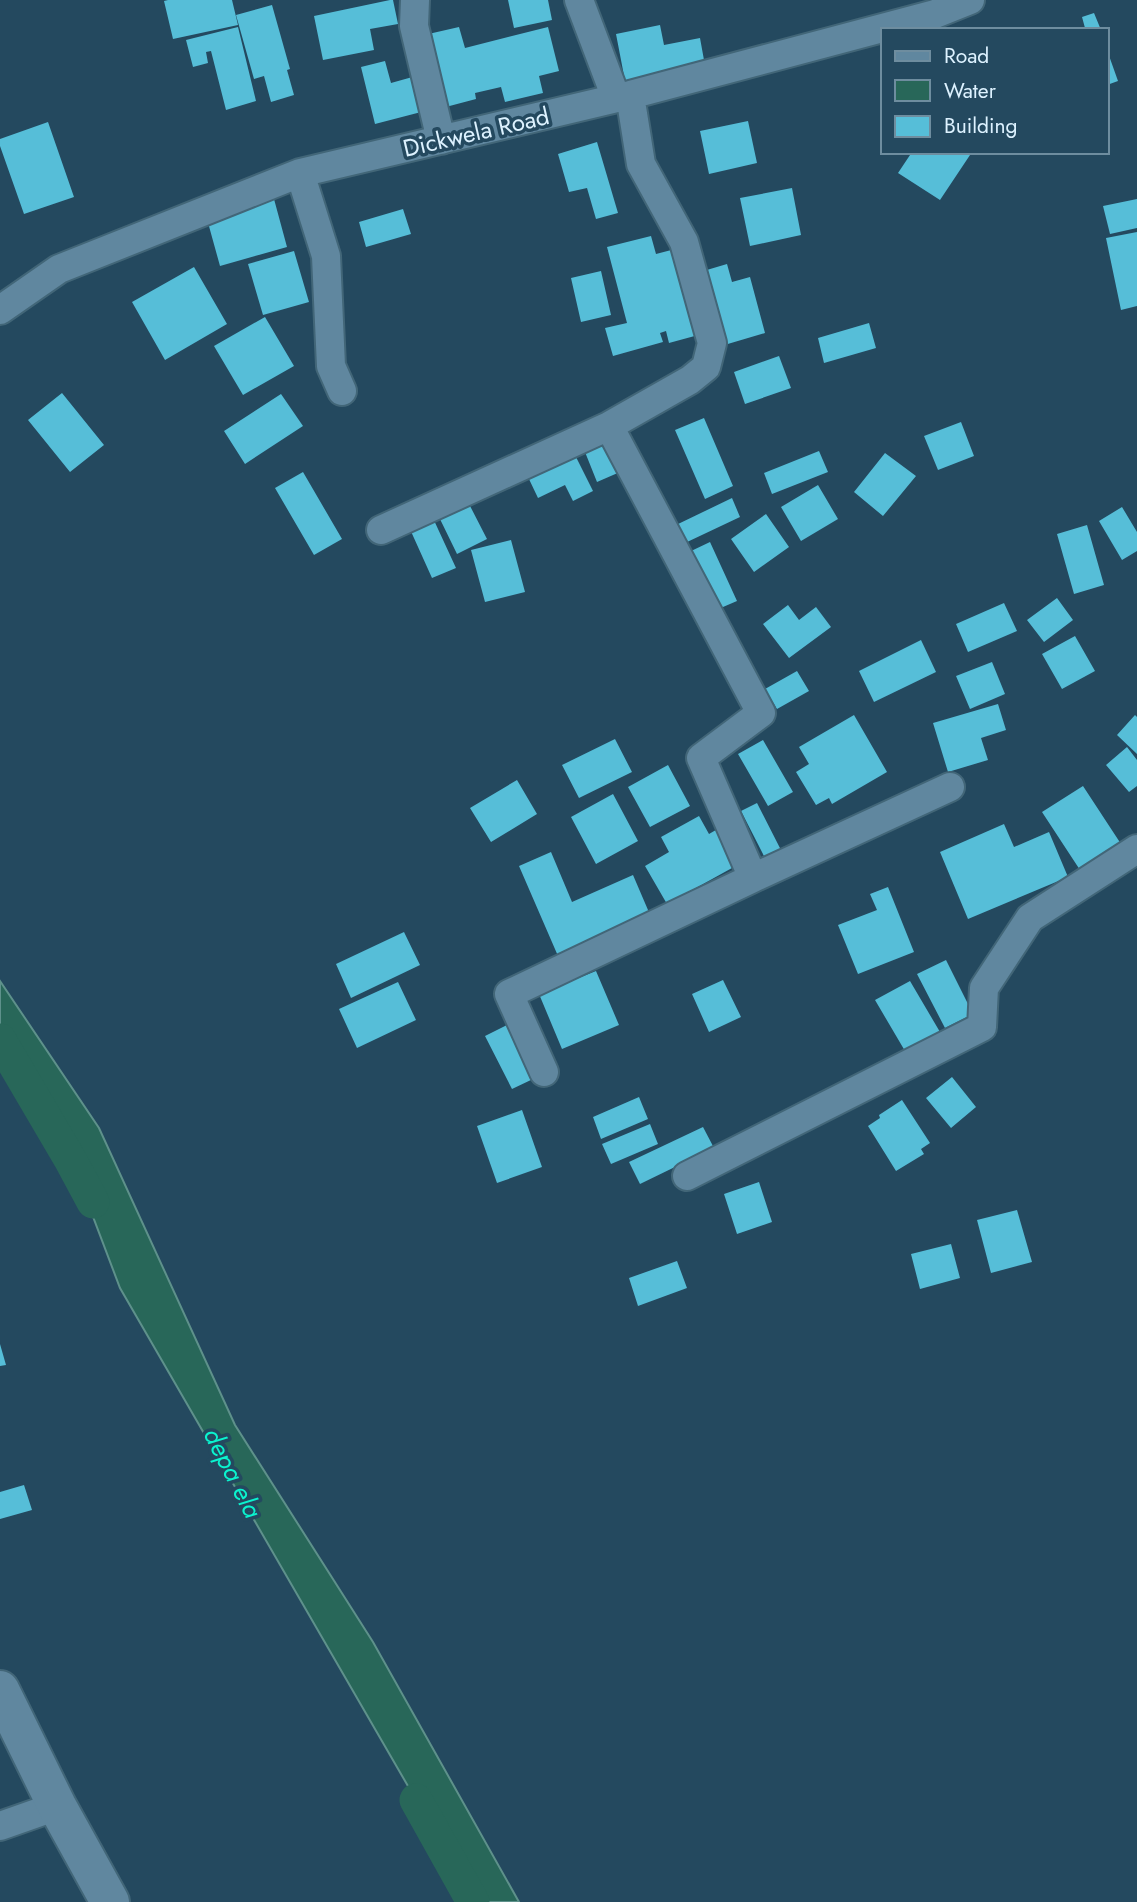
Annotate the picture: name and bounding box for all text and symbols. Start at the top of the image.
legend [881,28,1109,154]
text: Road [944,41,989,71]
text: Water [944,76,997,106]
street label: Dickwela Road [399,98,553,166]
text: Building [944,111,1017,141]
water label: depa ela [194,1421,272,1525]

